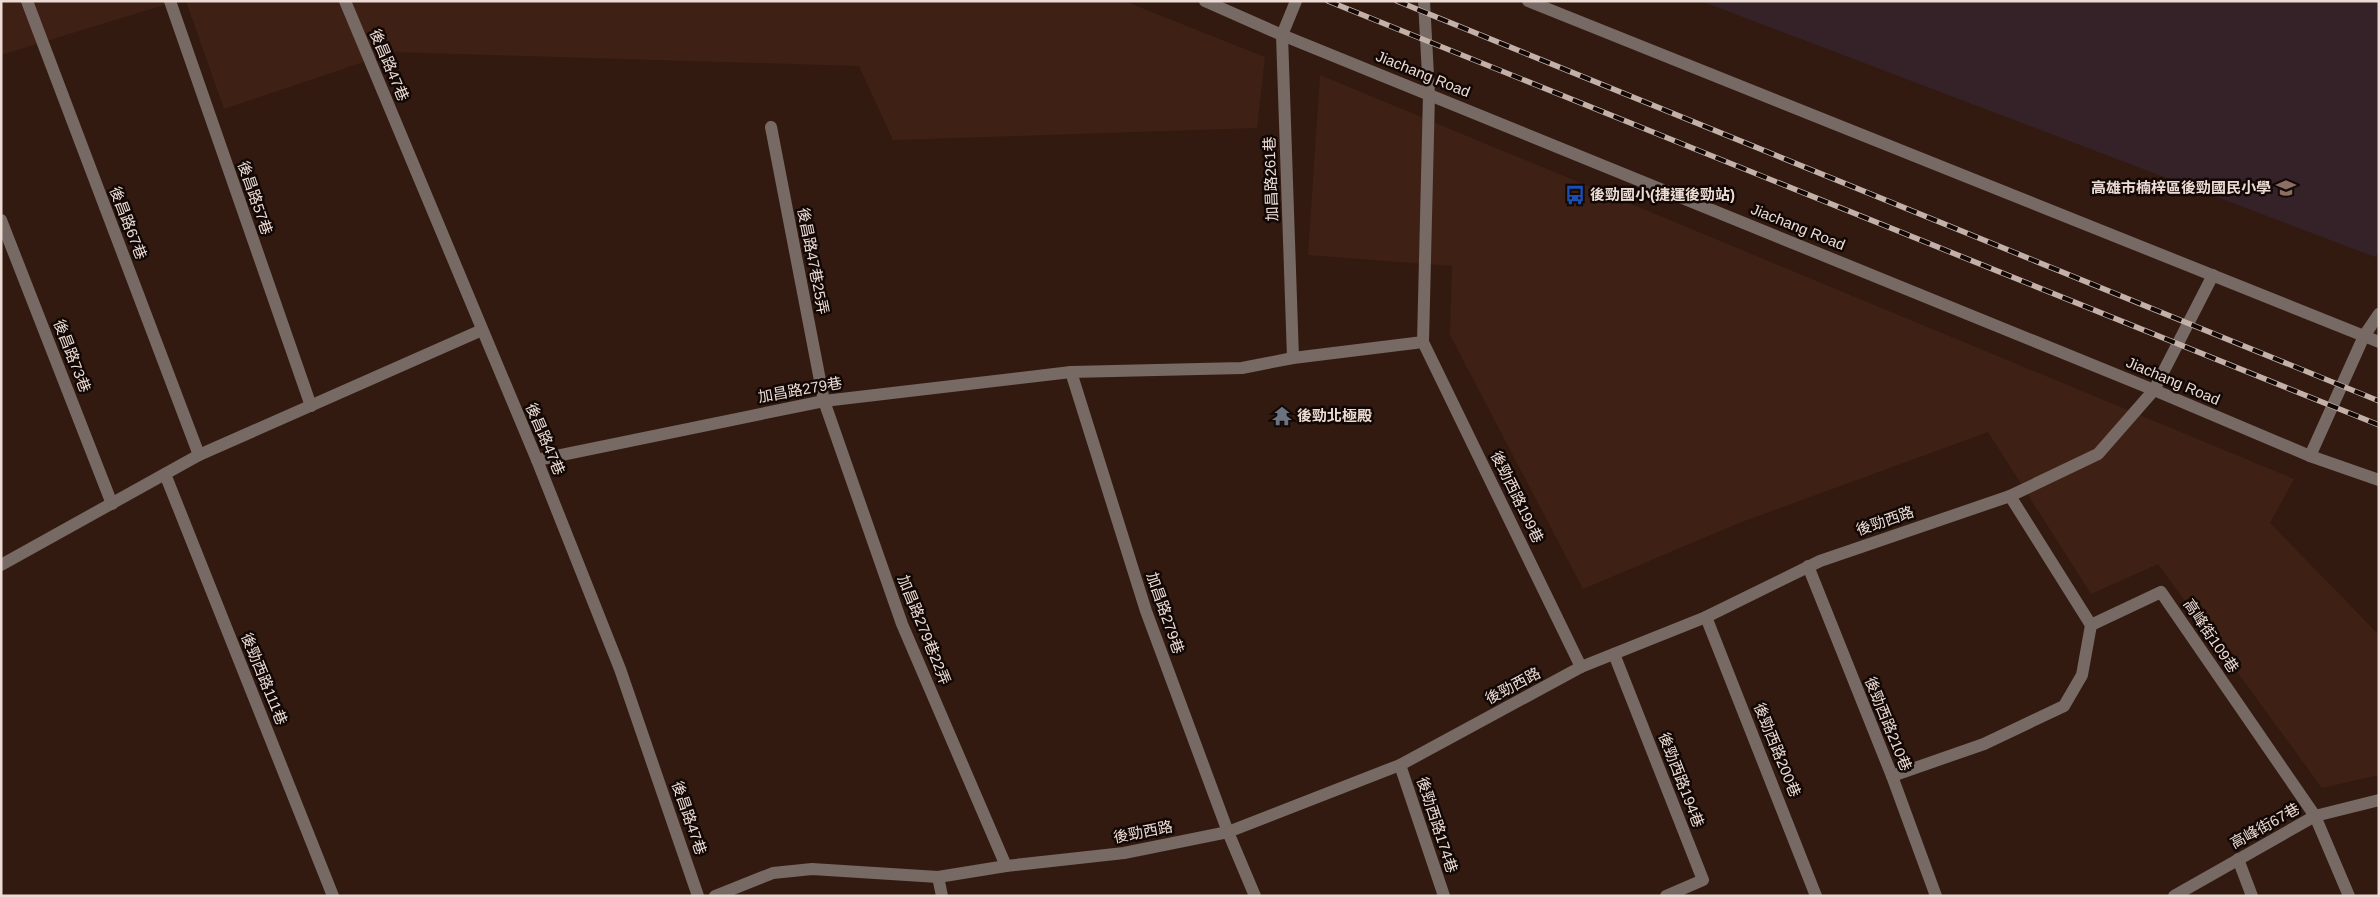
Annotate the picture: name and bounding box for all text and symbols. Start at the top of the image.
street label: 後昌路47巷 [367,26,412,103]
street label: Jiachang Road [1374,47,1473,100]
street label: 加昌路261巷 [1261,136,1280,222]
street label: 後昌路57巷 [235,159,276,237]
school or university icon: 高雄市楠梓區後勁國民小學 [2275,177,2297,199]
place label: 高雄市楠梓區後勁國民小學 [2091,179,2271,196]
street label: 後昌路67巷 [107,184,150,262]
bus stop icon: 後勁國小(捷運後勁站) [1564,184,1586,206]
place label: 後勁國小(捷運後勁站) [1590,186,1735,203]
street label: Jiachang Road [1749,200,1848,253]
street label: 後昌路47巷25弄 [795,206,832,316]
street label: 後昌路73巷 [51,317,94,395]
street label: Jiachang Road [2124,353,2223,408]
street label: 加昌路279巷 [757,374,843,405]
street label: 後昌路47巷 [523,400,568,477]
temple icon: 後勁北極殿 [1271,405,1293,427]
place label: 後勁北極殿 [1297,407,1372,424]
street label: 後勁西路199巷 [1488,448,1547,545]
street label: 後勁西路 [1854,503,1916,538]
street label: 加昌路279巷 [1144,570,1187,656]
street label: 加昌路279巷22弄 [895,573,954,687]
street label: 高峰街109巷 [2181,596,2242,676]
street label: 後勁西路111巷 [238,630,291,727]
street label: 後勁西路 [1482,664,1543,707]
street label: 後勁西路210巷 [1862,674,1915,773]
street label: 後勁西路200巷 [1751,700,1804,799]
street label: 後勁西路194巷 [1656,730,1707,830]
street label: 後勁西路174巷 [1414,775,1461,875]
street label: 後昌路47巷 [669,779,710,857]
street label: 高峰街67巷 [2227,800,2302,852]
street label: 後勁西路 [1112,817,1174,846]

